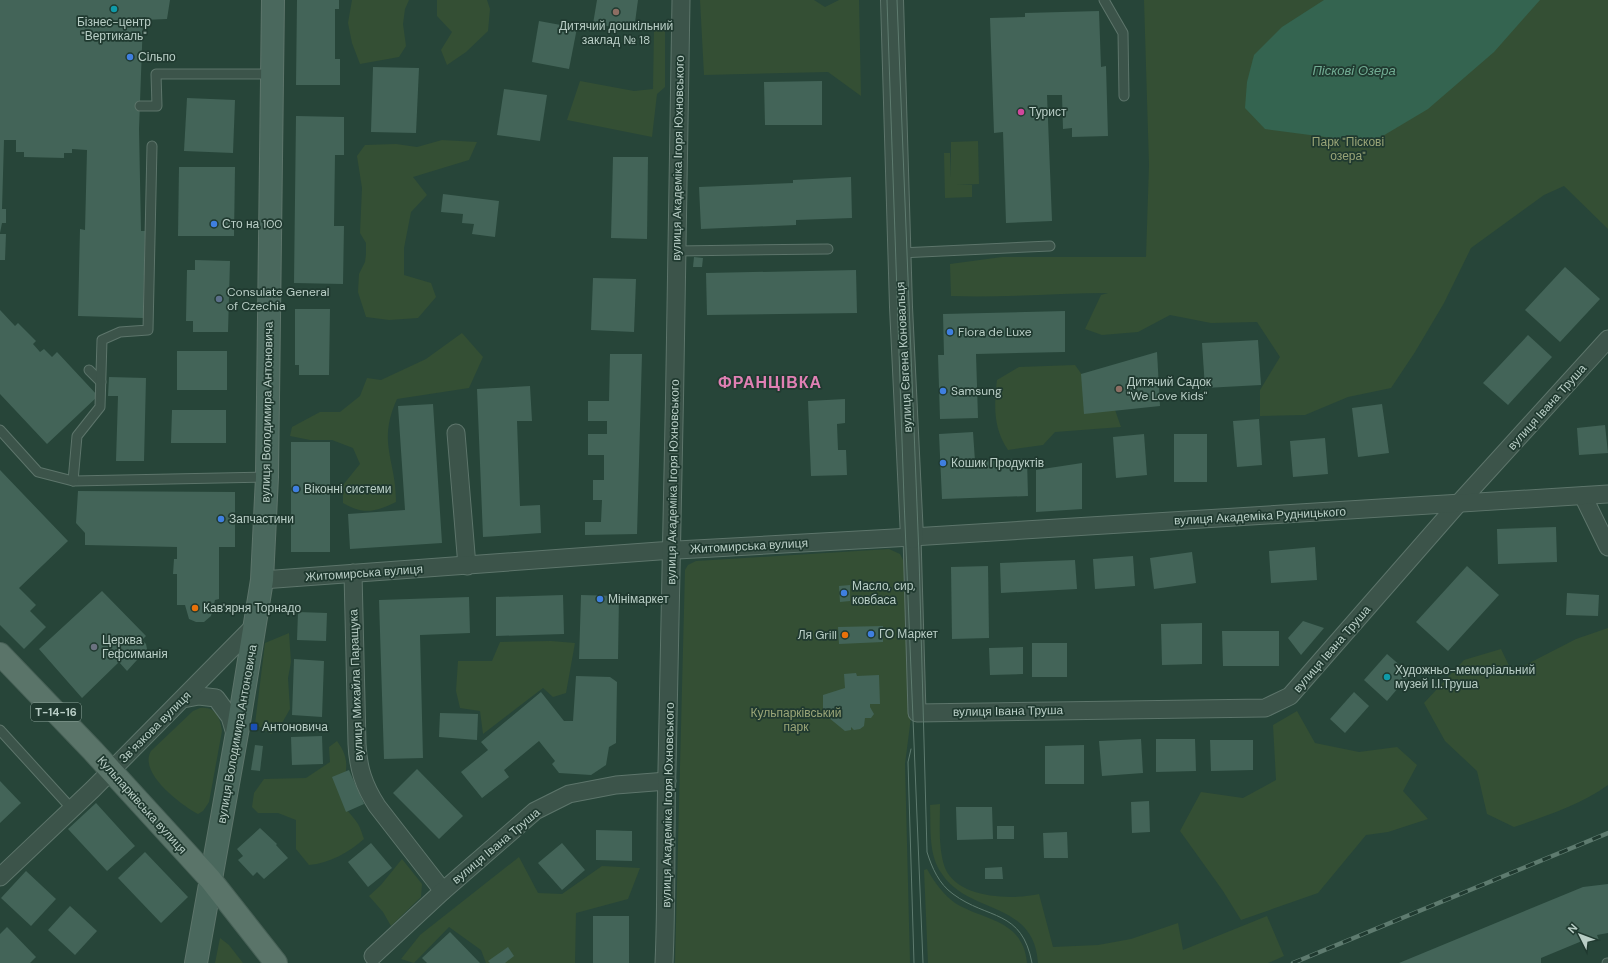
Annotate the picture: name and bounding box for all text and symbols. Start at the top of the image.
marker: Бізнес-центр "Вертикаль" [109,4,119,14]
marker: Дитячий дошкільний заклад № 18 [611,7,621,17]
place label: Бізнес-центр "Вертикаль" [77,14,151,44]
place label: Дитячий дошкільний заклад № 18 [559,18,673,48]
place label: Сільпо [138,49,176,65]
marker: Сільпо [125,52,135,62]
street label: вулиця Академіка Ігоря Юхновського [668,55,688,261]
water label: Піскові Озера [1312,62,1396,79]
place label: Турист [1029,104,1067,120]
marker: Турист [1016,107,1026,117]
park label: Парк "Піскові озера" [1312,134,1384,164]
place label: Сто на 100 [222,216,283,232]
marker: Сто на 100 [209,219,219,229]
street label: вулиця Євгена Коновальця [892,281,916,433]
place label: Consulate General of Czechia [227,284,329,314]
marker: Consulate General of Czechia [214,294,224,304]
street label: вулиця Володимира Антоновича [257,321,277,503]
place label: Flora de Luxe [958,324,1032,340]
marker: Flora de Luxe [945,327,955,337]
street label: вулиця Івана Труша [1504,360,1590,453]
district label: ФРАНЦІВКА [718,372,822,393]
place label: Дитячий Садок "We Love Kids" [1127,374,1212,404]
street label: вулиця Академіка Ігоря Юхновського [663,379,683,585]
place label: Samsung [951,383,1002,399]
marker: Дитячий Садок "We Love Kids" [1114,384,1124,394]
marker: Samsung [938,386,948,396]
place label: Кошик Продуктів [951,455,1044,471]
marker: Кошик Продуктів [938,458,948,468]
place label: Віконні системи [304,481,392,497]
marker: Віконні системи [291,484,301,494]
street label: вулиця Академіка Рудницького [1174,503,1347,528]
place label: Запчастини [229,511,294,527]
marker: Запчастини [216,514,226,524]
street label: Житомирська вулиця [690,535,808,557]
street label: Житомирська вулиця [305,561,423,585]
place label: Масло, сир, ковбаса [852,578,916,608]
marker: Масло, сир, ковбаса [839,588,849,598]
place label: Мінімаркет [608,591,669,607]
marker: Мінімаркет [595,594,605,604]
place label: Кав'ярня Торнадо [203,600,301,616]
street label: вулиця Івана Труша [1290,602,1374,696]
marker: Кав'ярня Торнадо [190,603,200,613]
street label: вулиця Михайла Паращука [345,609,367,761]
place label: ГО Маркет [879,626,938,642]
place label: Ля Grill [798,627,837,643]
marker: ГО Маркет [866,629,876,639]
marker: Ля Grill [840,630,850,640]
place label: Церква Гефсиманія [102,632,168,662]
marker: Церква Гефсиманія [89,642,99,652]
street label: вулиця Володимира Антоновича [213,643,261,825]
place label: Художньо-меморіальний музей І.І.Труша [1395,662,1535,692]
marker: Художньо-меморіальний музей І.І.Труша [1382,672,1392,682]
street label: Звʼязкова вулиця [116,688,194,766]
street label: вулиця Академіка Ігоря Юхновського [658,702,678,908]
street label: вулиця Івана Труша [953,702,1064,720]
road number: Т-14-16 [31,703,81,721]
park label: Кульпарківський парк [751,705,841,735]
place label: Антоновича [262,719,328,735]
marker: Антоновича [249,722,259,732]
street label: Кульпарківська вулиця [94,753,190,857]
street label: вулиця Івана Труша [449,804,544,888]
north arrow [1560,915,1600,955]
text: N [1565,921,1580,936]

